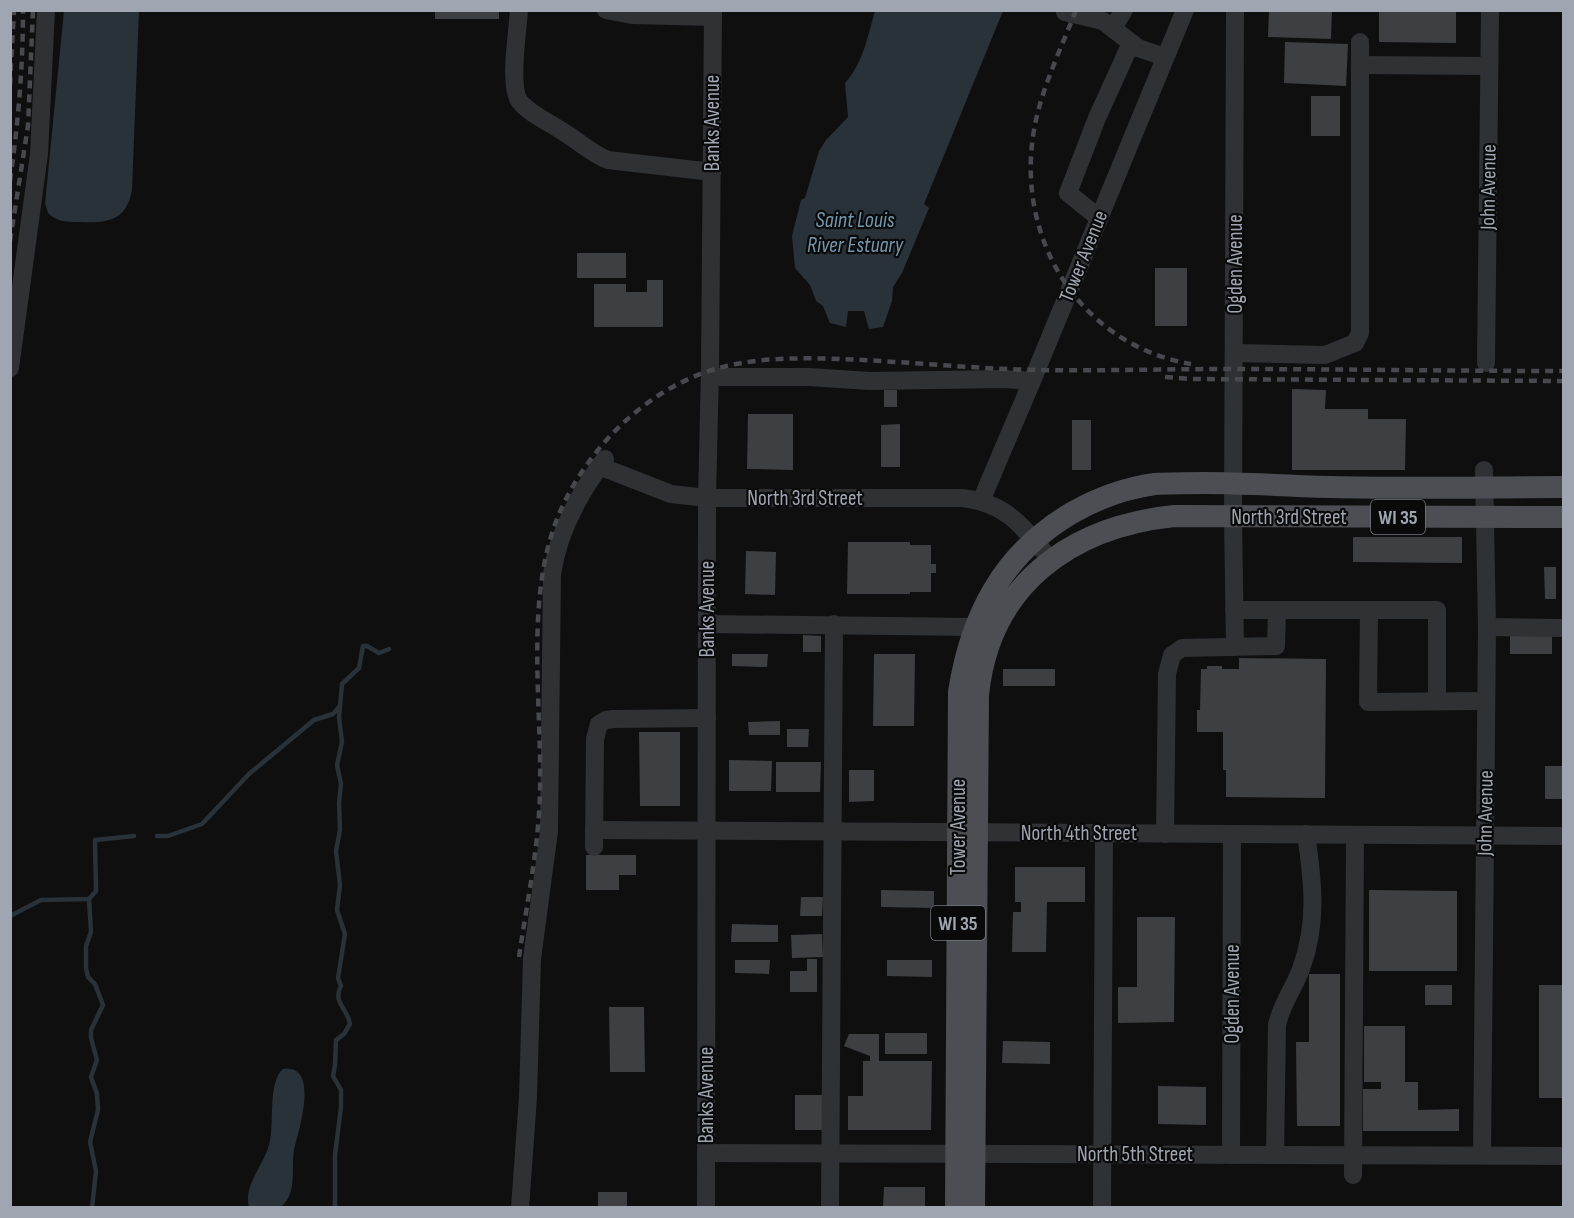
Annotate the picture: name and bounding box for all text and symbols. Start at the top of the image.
street label: Banks Avenue [700,75,725,171]
street label: John Avenue [1475,144,1502,231]
water label: Saint Louis River Estuary [807,207,904,259]
street label: Tower Avenue [1054,207,1113,306]
street label: Ogden Avenue [1223,214,1248,314]
street label: North 3rd Street [747,486,863,511]
road number: WI 35 [1371,500,1425,534]
street label: North 3rd Street [1231,505,1347,530]
street label: Banks Avenue [695,561,720,657]
street label: John Avenue [1472,770,1499,857]
street label: Tower Avenue [946,779,971,875]
street label: North 4th Street [1021,821,1137,846]
road number: WI 35 [931,906,985,940]
street label: Ogden Avenue [1220,944,1245,1044]
street label: Banks Avenue [694,1047,719,1143]
street label: North 5th Street [1077,1142,1193,1167]

